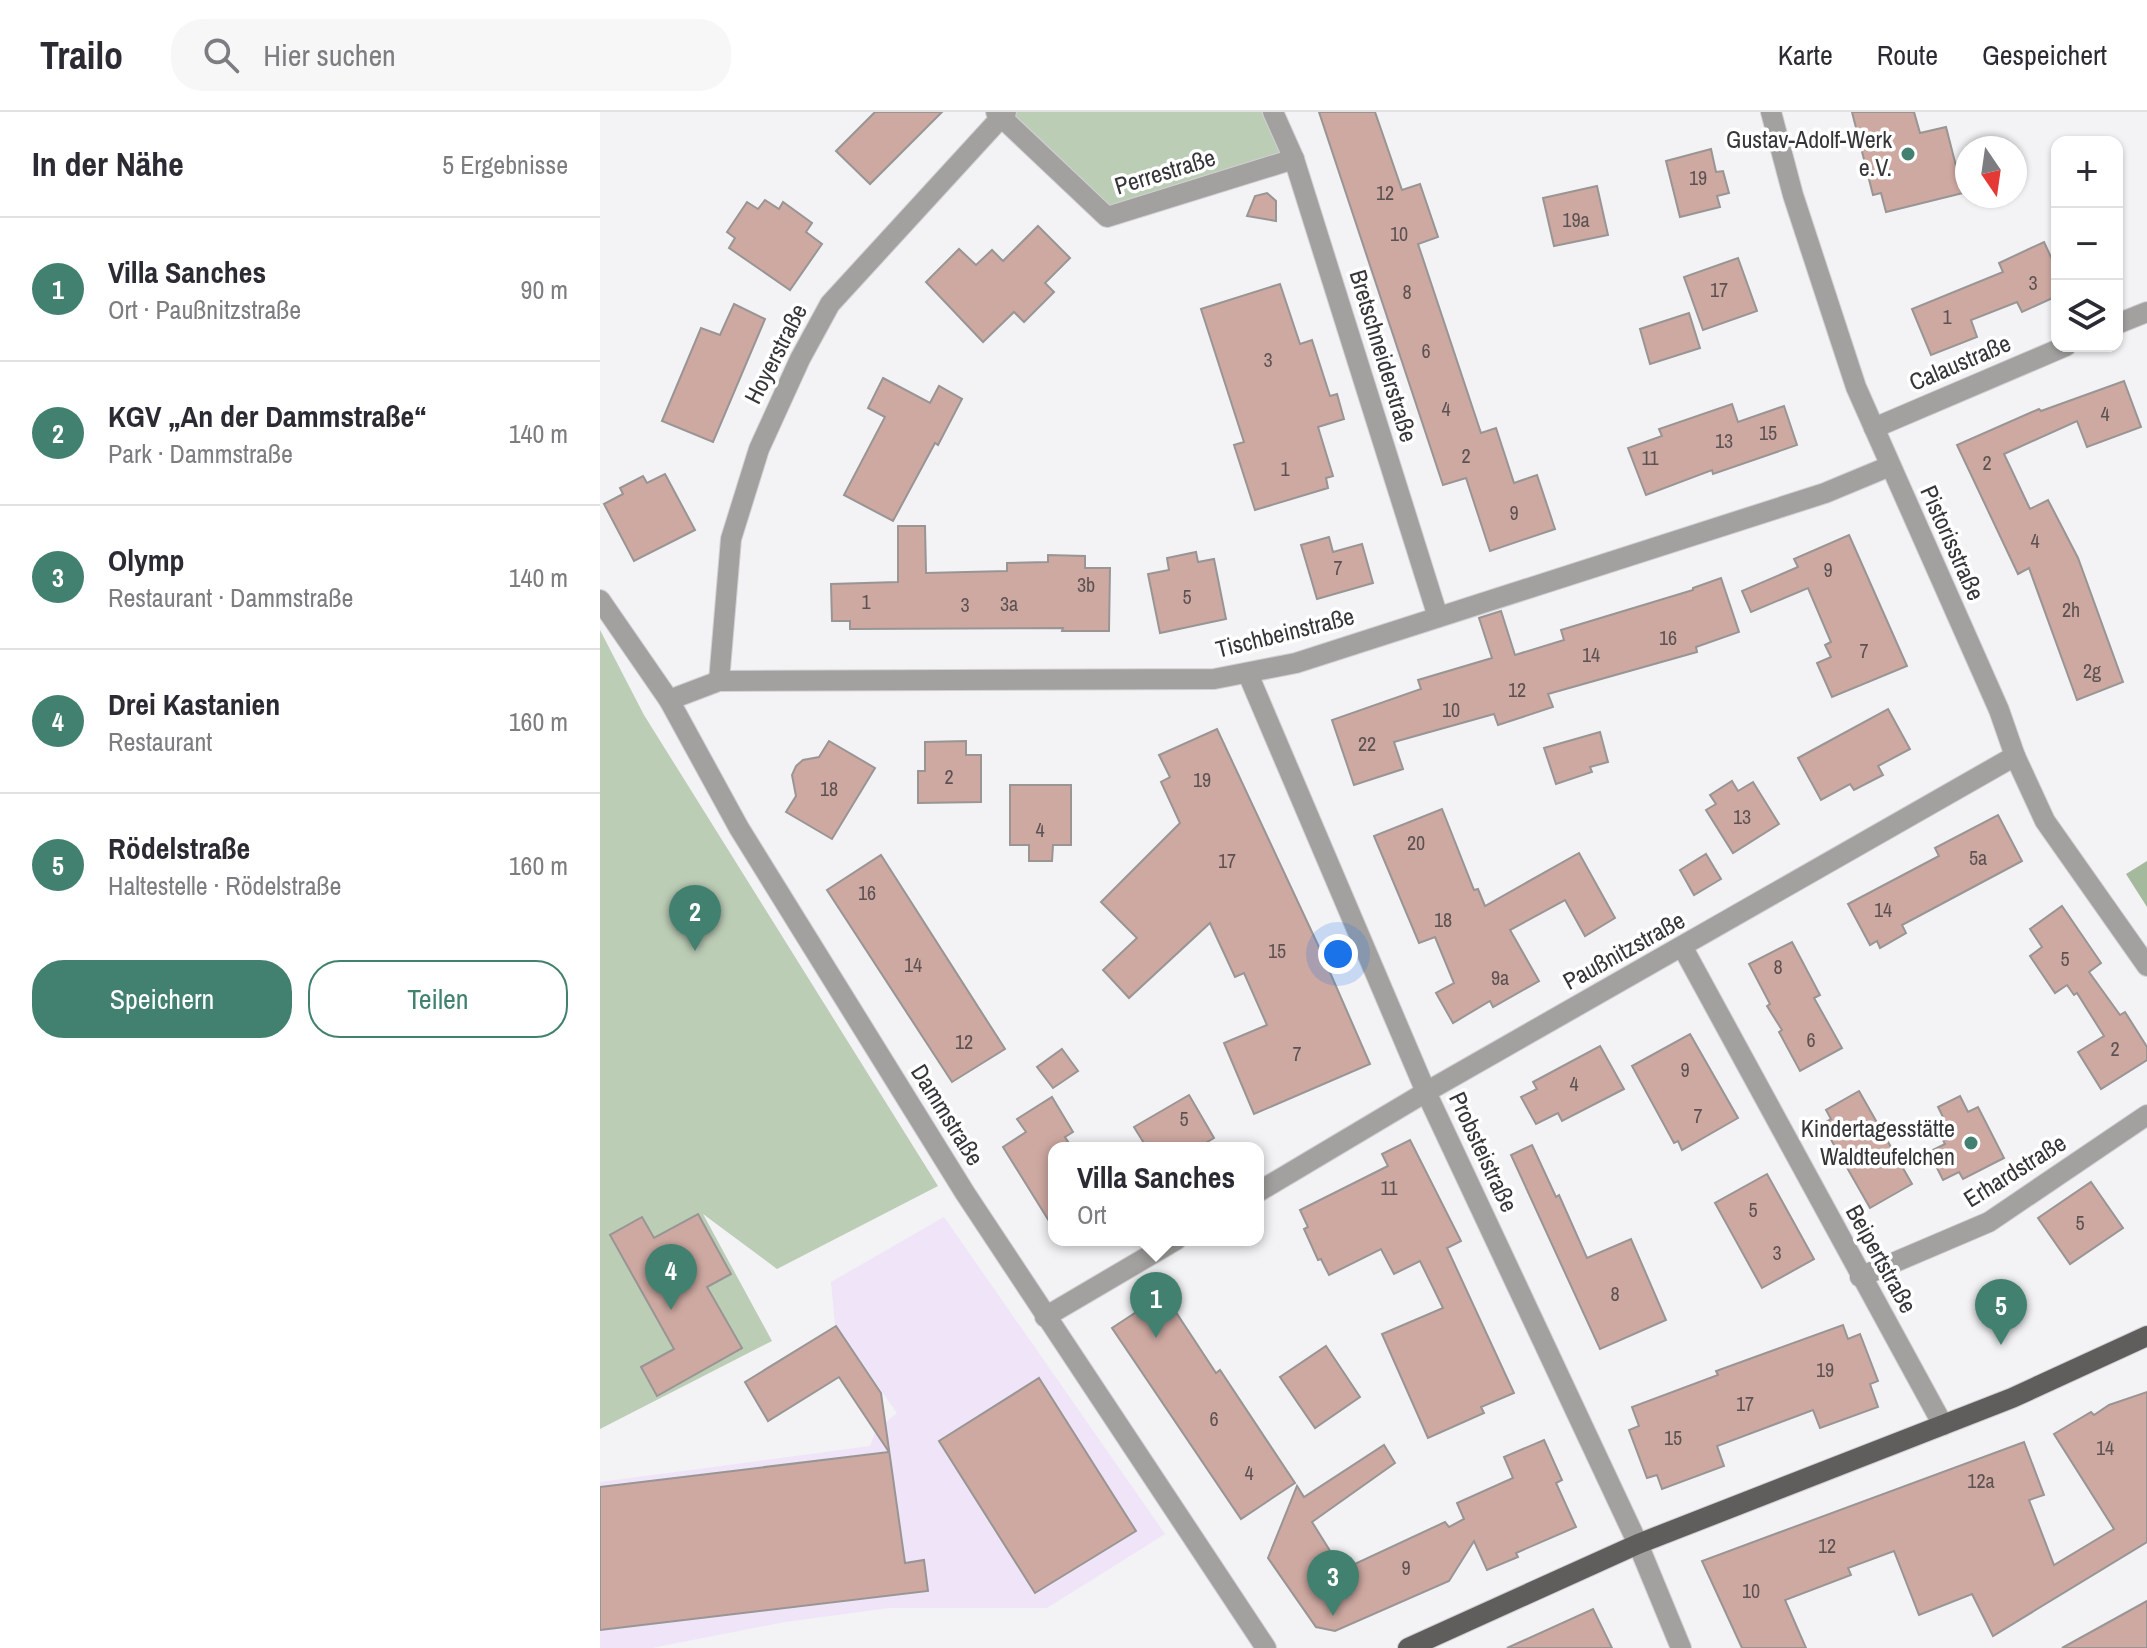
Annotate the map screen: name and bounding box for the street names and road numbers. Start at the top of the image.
street label: Perrestraße [1110,141,1219,202]
street label: Bretschneiderstraße [1343,266,1425,446]
street label: Hoyerstraße [736,298,814,409]
street label: Calaustraße [1904,326,2015,398]
street label: Pistorisstraße [1913,480,1992,605]
street label: Tischbeinstraße [1212,599,1357,665]
street label: Paußnitzstraße [1557,904,1690,997]
street label: Dammstraße [904,1058,992,1171]
street label: Probsteistraße [1442,1086,1526,1217]
street label: Erhardstraße [1957,1126,2072,1214]
street label: Beipertstraße [1839,1199,1925,1318]

